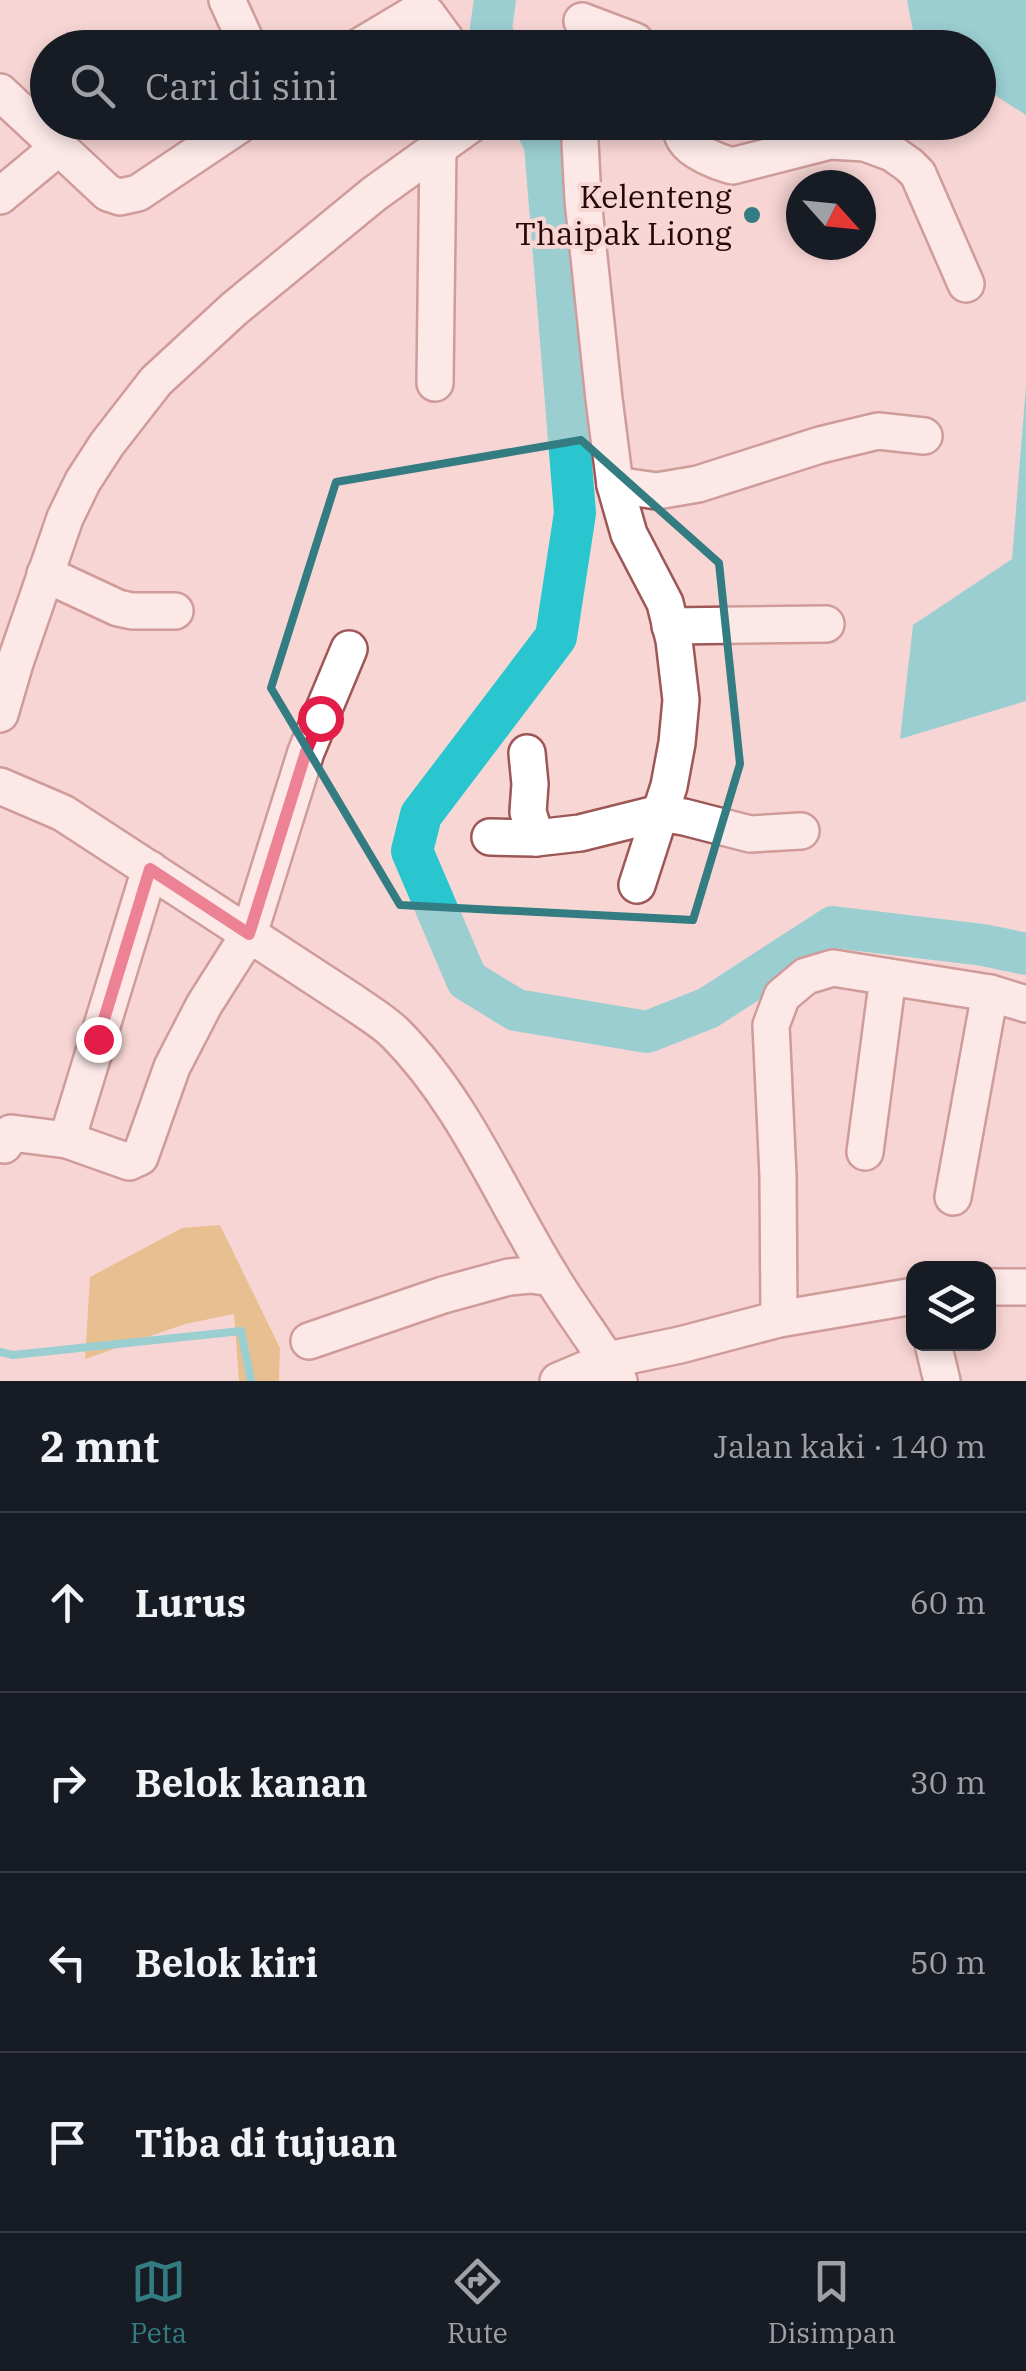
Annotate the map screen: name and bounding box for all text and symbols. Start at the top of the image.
search box [30,30,996,140]
icon: search [65,58,120,113]
text: Cari di sini [145,61,338,110]
north arrow [786,170,876,260]
place label: Kelenteng Thaipak Liong [515,175,732,254]
marker: Kelenteng Thaipak Liong [741,204,763,226]
route start [298,696,344,742]
route end [76,1017,122,1063]
map controls [906,1261,996,1351]
button: layers [906,1261,996,1351]
text: 2 mnt [40,1419,159,1474]
text: Jalan kaki · 140 m [713,1425,986,1467]
icon: ahead [40,1575,95,1630]
text: Lurus [135,1578,246,1627]
text: 60 m [910,1581,986,1623]
icon: right [40,1755,95,1810]
text: Belok kanan [135,1758,368,1807]
text: 30 m [910,1761,986,1803]
icon: left [40,1935,95,1990]
text: Belok kiri [135,1938,318,1987]
text: 50 m [910,1941,986,1983]
icon: arrive [40,2115,95,2170]
text: Tiba di tujuan [135,2118,397,2167]
tab: Peta [130,2254,187,2351]
tab: Rute [447,2254,508,2351]
tab: Disimpan [768,2254,896,2351]

